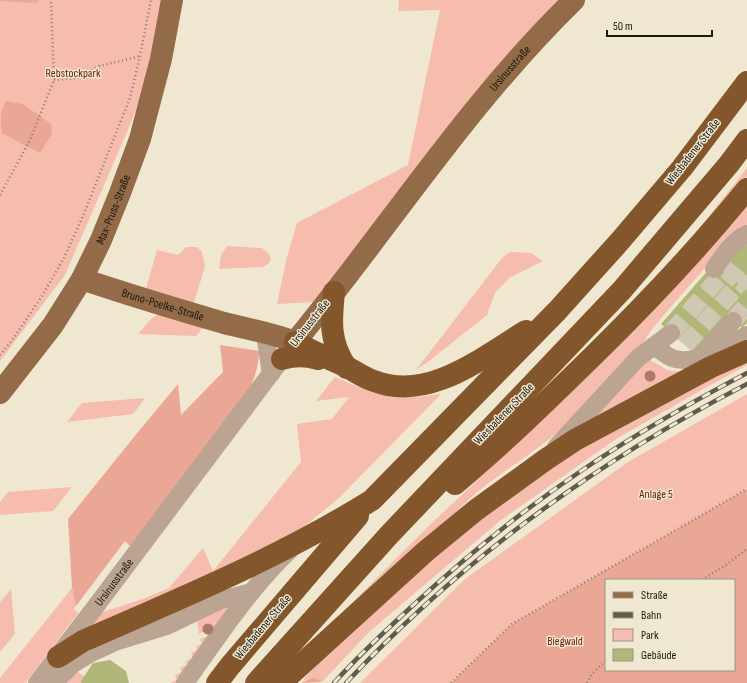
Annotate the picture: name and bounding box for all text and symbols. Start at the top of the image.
scale bar [607,12,712,38]
text: 50 m [613,19,633,34]
street label: Ursinusstraße [486,42,534,94]
park label: Rebstockpark [45,66,101,81]
street label: Wiesbadener Straße [662,116,724,188]
street label: Max-Pruss-Straße [93,172,134,247]
street label: Bruno-Poelke-Straße [120,285,206,324]
street label: Ursinusstraße [287,296,333,350]
street label: Wiesbadener Straße [471,380,537,448]
park label: Anlage 5 [638,487,673,502]
street label: Ursinusstraße [91,555,137,609]
legend [605,579,735,671]
text: Straße [641,588,668,603]
street label: Wiesbadener Straße [231,591,295,663]
text: Bahn [641,608,661,623]
text: Park [641,628,659,643]
park label: Biegwald [547,634,583,649]
text: Gebäude [641,648,676,663]

